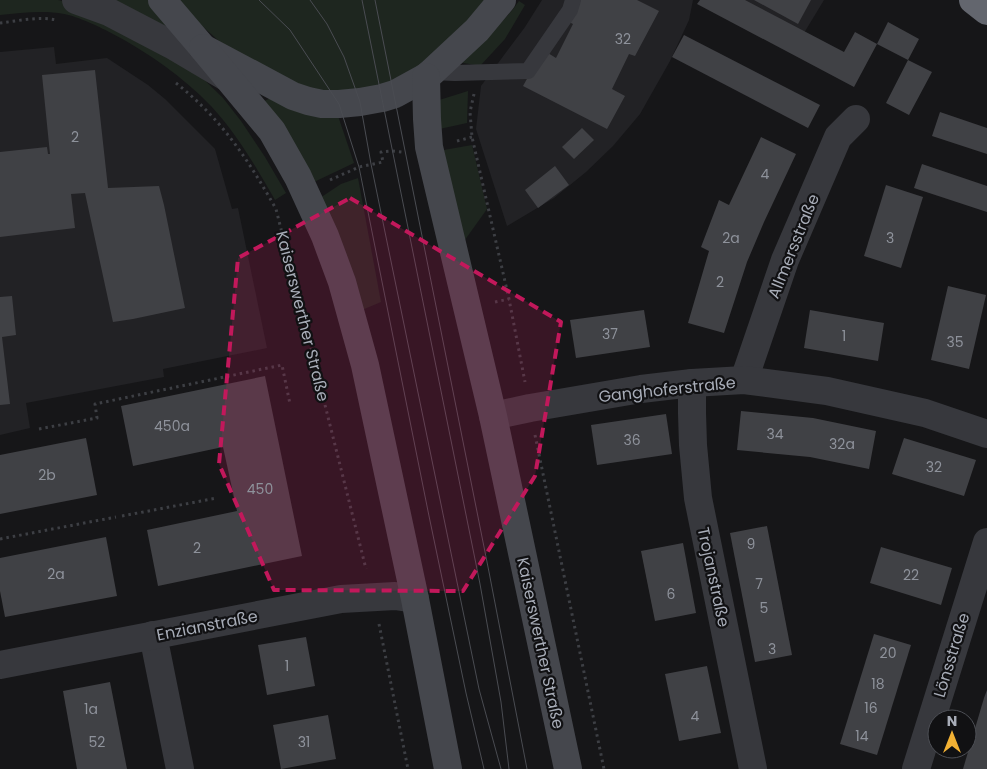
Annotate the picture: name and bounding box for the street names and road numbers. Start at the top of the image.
street label: Allmersstraße [762,190,825,302]
street label: Kaiserswerther Straße [270,228,335,404]
street label: Ganghoferstraße [597,371,737,408]
street label: Trojanstraße [692,525,735,629]
street label: Kaiserswerther Straße [511,555,570,731]
street label: Enzianstraße [155,604,260,647]
street label: Lönsstraße [928,610,975,700]

